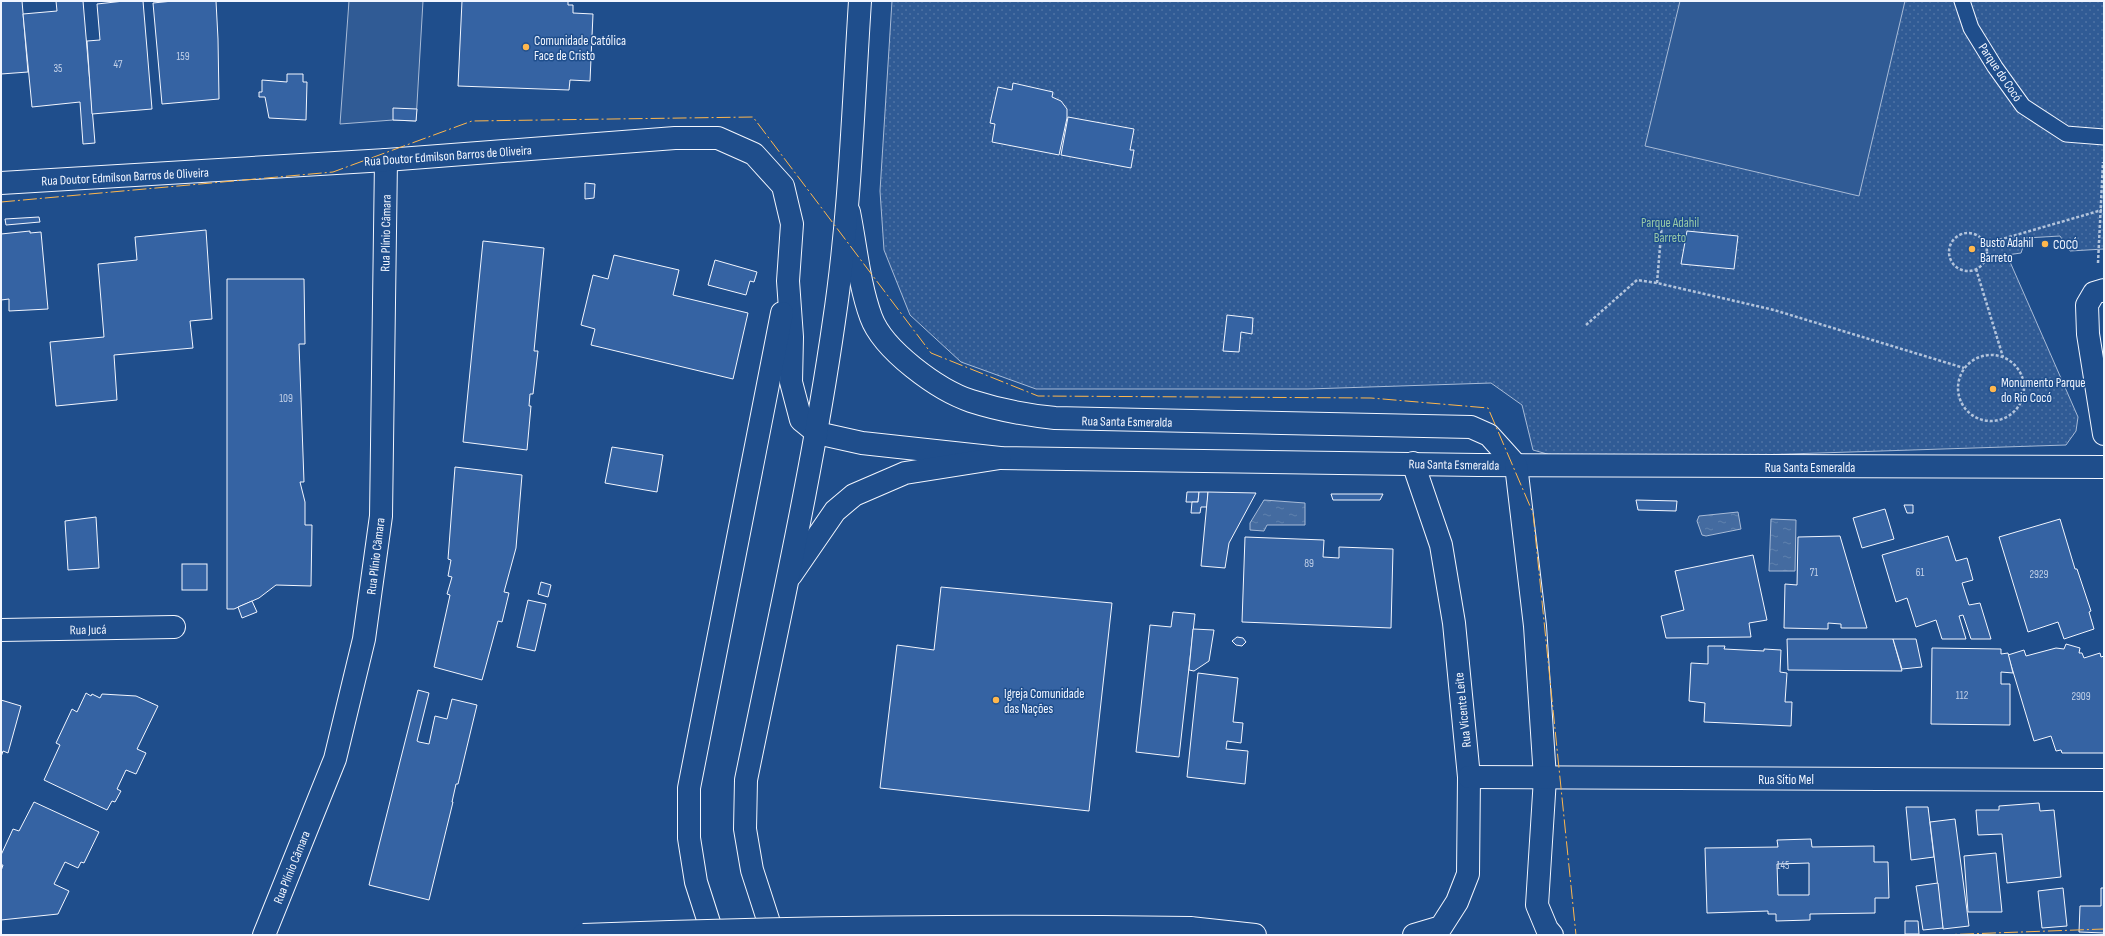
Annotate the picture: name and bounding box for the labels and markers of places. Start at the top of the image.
place label: Comunidade Católica Face de Cristo [534,33,626,64]
marker: Comunidade Católica Face de Cristo [521,42,531,52]
place label: Busto Adahil Barreto [1980,235,2033,266]
place label: COCÓ [2053,237,2078,253]
marker: COCÓ [2040,239,2050,249]
marker: Busto Adahil Barreto [1967,244,1977,254]
place label: Monumento Parque do Rio Cocó [2001,375,2086,406]
marker: Monumento Parque do Rio Cocó [1988,384,1998,394]
place label: Igreja Comunidade das Nações [1004,686,1084,717]
marker: Igreja Comunidade das Nações [991,695,1001,705]

